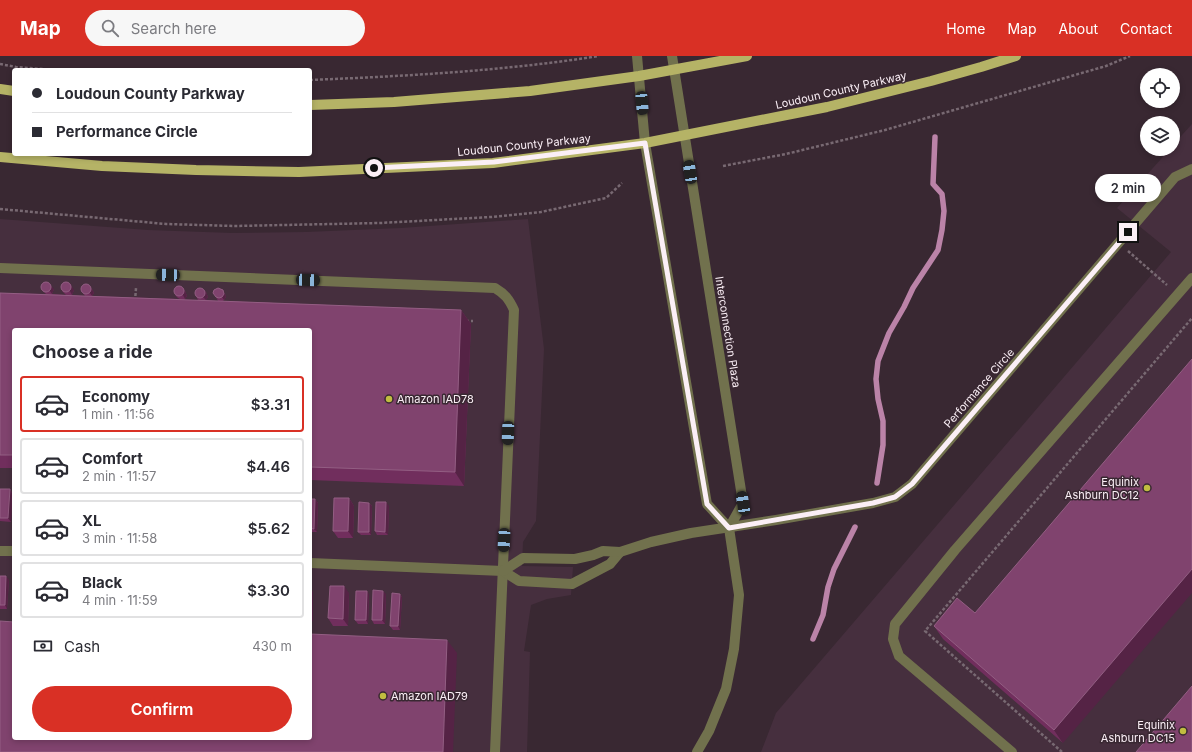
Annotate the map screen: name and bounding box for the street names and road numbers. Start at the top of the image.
street label: Loudoun County Parkway [774,68,908,112]
street label: Loudoun County Parkway [457,131,591,159]
street label: Interconnection Plaza [712,275,744,389]
street label: Performance Circle [941,345,1017,431]

